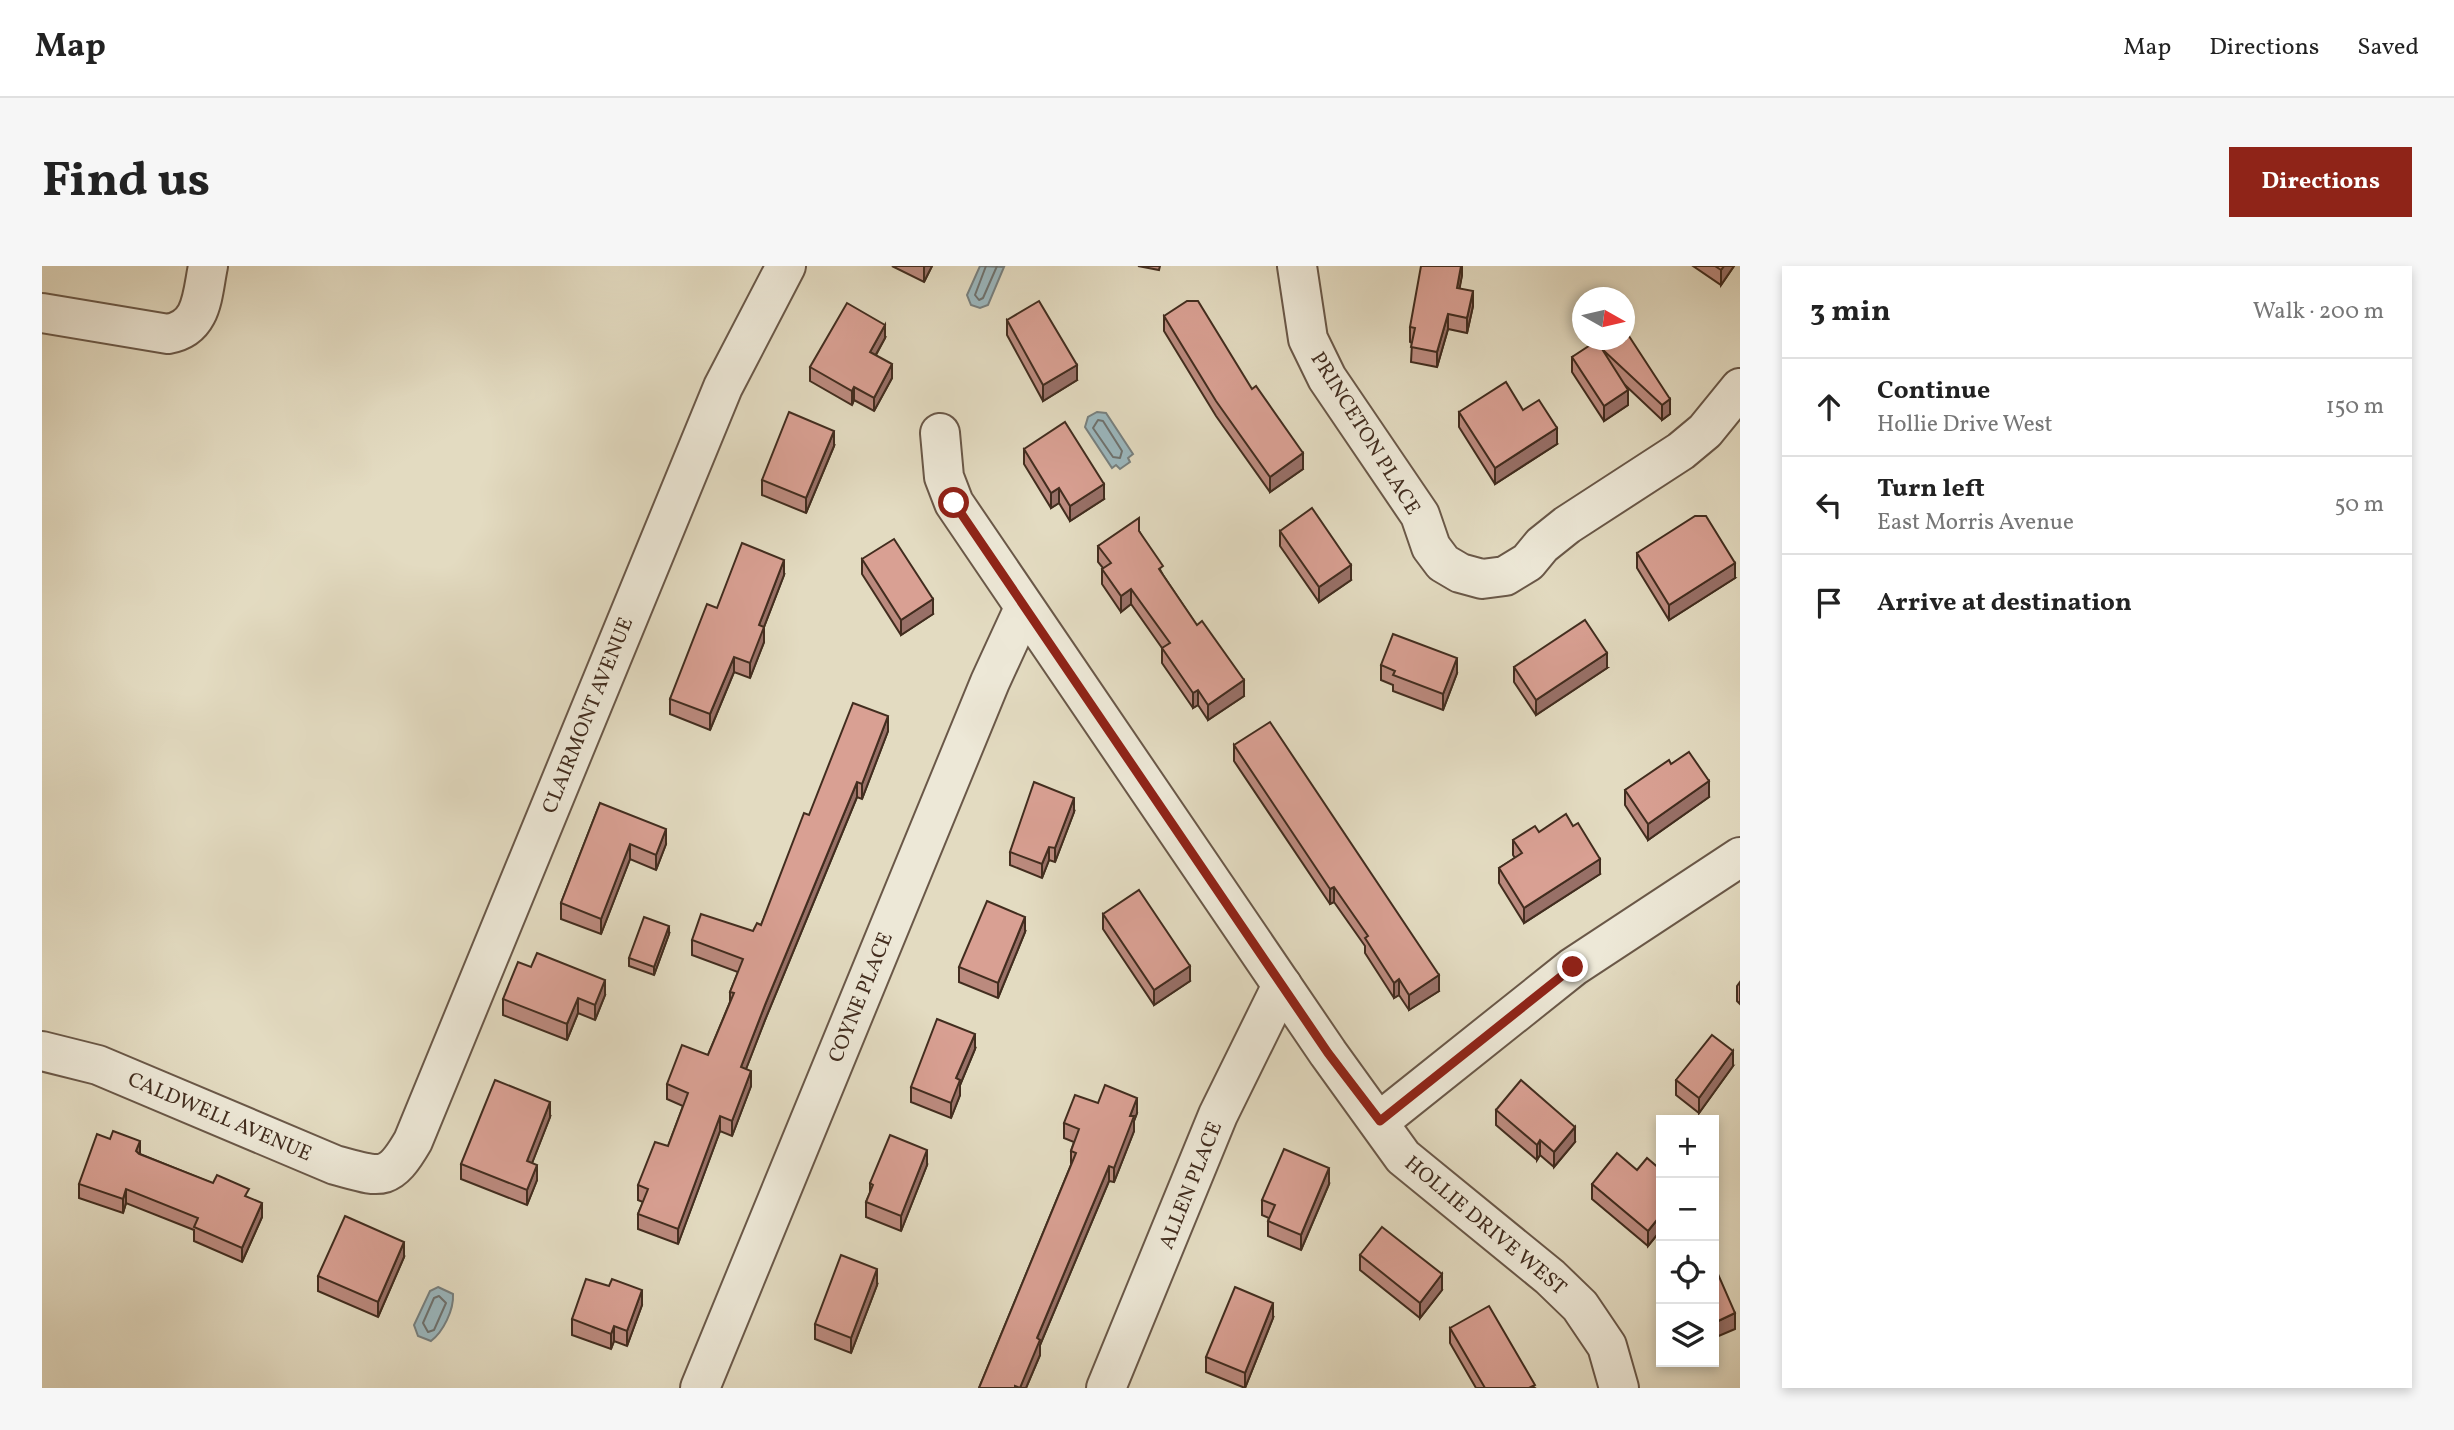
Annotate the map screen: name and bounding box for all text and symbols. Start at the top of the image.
text: Map [35,25,106,71]
text: Map [2123,31,2171,65]
text: Directions [2209,31,2319,65]
text: Saved [2357,31,2419,65]
button: Directions [2229,147,2412,217]
text: Find us [42,148,210,217]
north arrow [1572,287,1635,350]
text: 3 min [1810,291,1891,333]
text: Walk · 200 m [2253,296,2384,328]
street label: PRINCETON PLACE [1303,347,1427,521]
text: Continue [1877,373,1990,409]
icon: ahead [1810,388,1848,426]
text: 150 m [2326,391,2384,423]
text: Hollie Drive West [1877,409,2053,441]
text: Turn left [1877,471,1985,507]
icon: left [1810,486,1848,524]
route start [938,487,969,518]
text: 50 m [2335,489,2384,521]
text: East Morris Avenue [1877,507,2074,539]
icon: arrive [1810,584,1848,622]
text: Arrive at destination [1877,585,2132,621]
street label: CLAIRMONT AVENUE [536,613,641,818]
street label: COYNE PLACE [822,928,901,1067]
route end [1557,951,1588,982]
street label: CALDWELL AVENUE [123,1065,316,1169]
map controls [1656,1115,1719,1367]
button: + [1656,1115,1719,1178]
street label: ALLEN PLACE [1153,1117,1230,1254]
street label: HOLLIE DRIVE WEST [1398,1150,1572,1303]
button: − [1656,1178,1719,1241]
button: locate [1656,1241,1719,1304]
button: layers [1656,1304,1719,1367]

